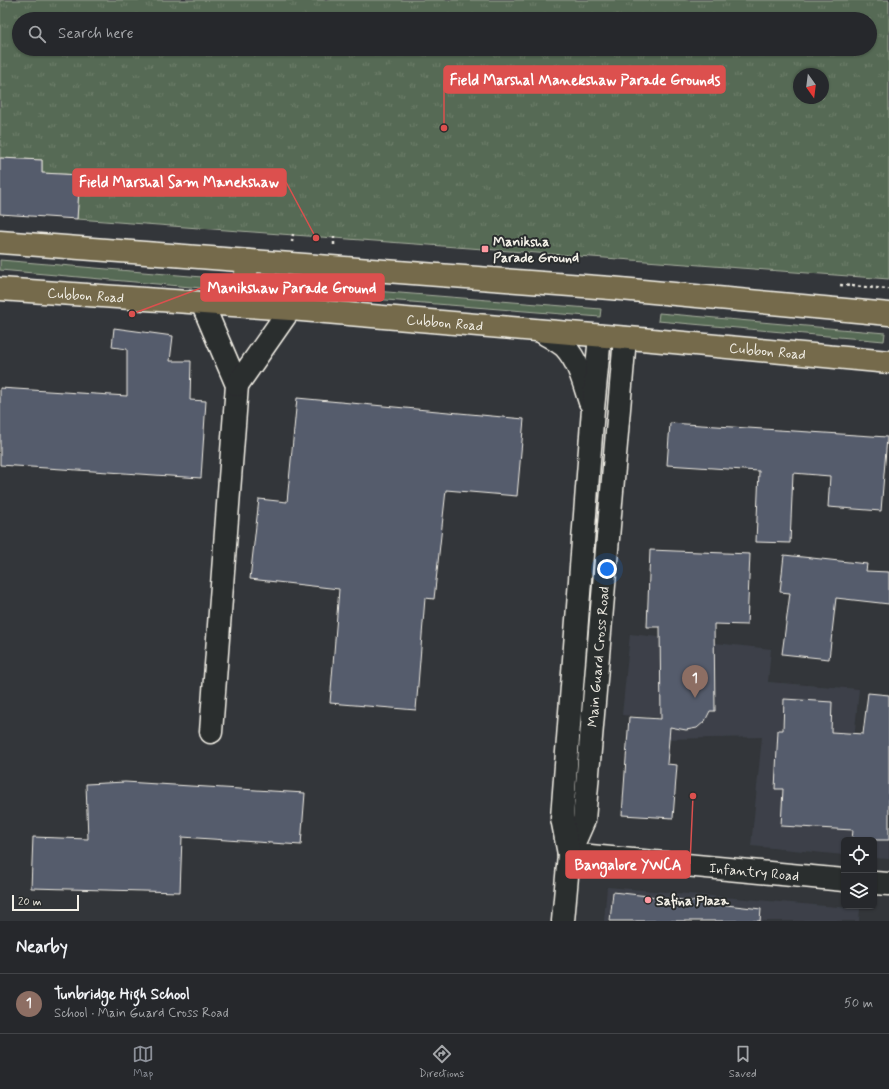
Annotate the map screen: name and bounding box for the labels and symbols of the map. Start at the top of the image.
callout: Field Marshal Manekshaw Parade Grounds [444,66,725,93]
north arrow [793,68,829,104]
text: Field Marshal Manekshaw Parade Grounds [450,71,720,91]
callout: Field Marshal Sam Manekshaw [73,169,286,196]
text: Field Marshal Sam Manekshaw [79,173,280,193]
place label: Maniksha Parade Ground [493,233,579,267]
marker: Maniksha Parade Ground [480,244,490,254]
callout: Manikshaw Parade Ground [201,274,384,301]
text: Manikshaw Parade Ground [208,279,377,299]
street label: Cubbon Road [47,284,125,308]
street label: Cubbon Road [406,311,484,336]
street label: Cubbon Road [728,339,807,364]
your location [597,559,617,579]
street label: Main Guard Cross Road [584,586,614,728]
pin: 1 [682,665,708,698]
callout: Bangalore YWCA [566,851,690,878]
text: Bangalore YWCA [574,856,682,878]
street label: Infantry Road [708,859,800,886]
place label: Safina Plaza [656,892,729,910]
scale bar [12,893,79,912]
marker: Safina Plaza [643,895,653,905]

